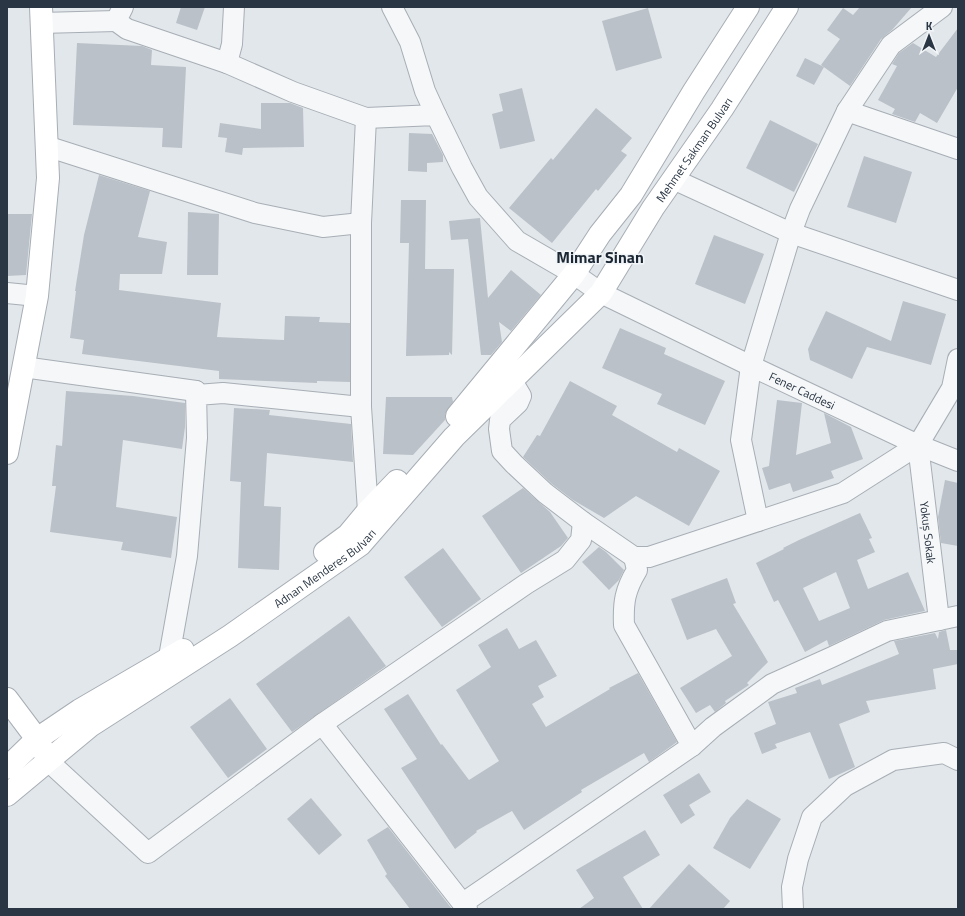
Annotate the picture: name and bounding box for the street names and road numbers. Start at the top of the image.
street label: Mehmet Sakman Bulvarı [651,93,737,206]
street label: Fener Caddesi [766,367,839,414]
street label: Yokuş Sokak [915,500,942,565]
street label: Adnan Menderes Bulvarı [270,524,380,612]

